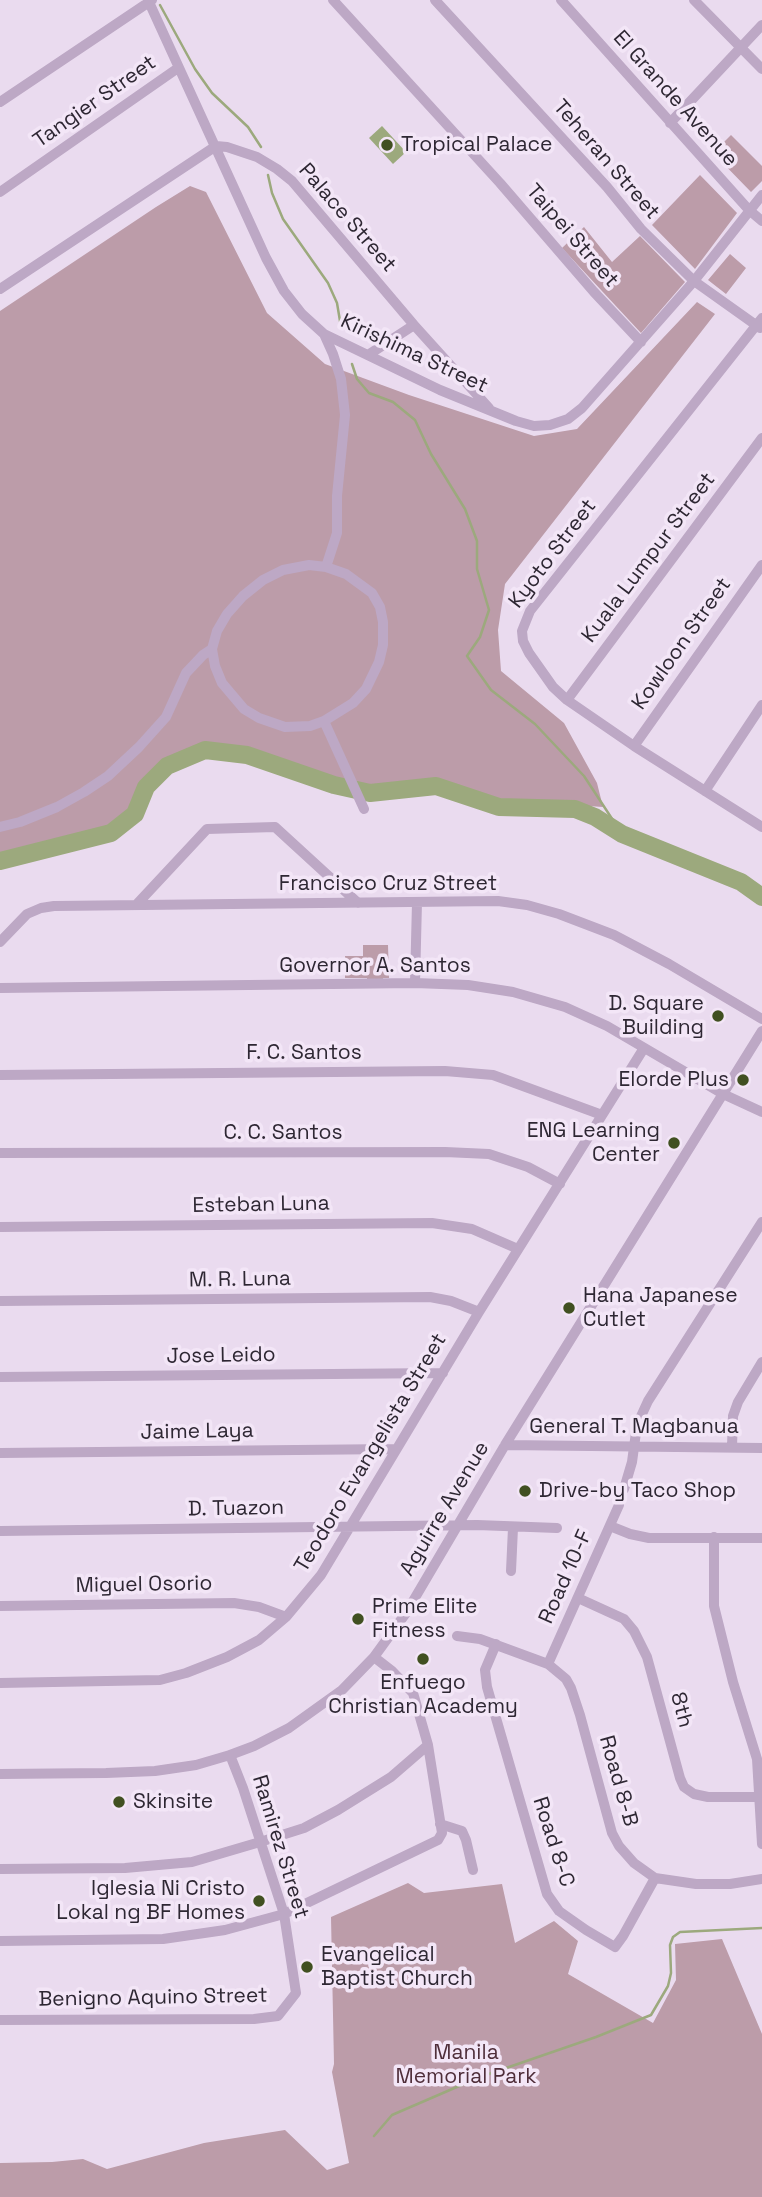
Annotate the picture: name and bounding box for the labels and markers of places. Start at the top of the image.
place label: Tropical Palace [401,132,552,158]
marker: Tropical Palace [379,137,395,153]
place label: D. Square Building [609,991,704,1041]
marker: D. Square Building [710,1008,726,1024]
place label: Elorde Plus [618,1067,729,1093]
marker: Elorde Plus [735,1072,751,1088]
place label: ENG Learning Center [527,1118,660,1168]
marker: ENG Learning Center [666,1135,682,1151]
place label: Hana Japanese Cutlet [583,1283,738,1333]
marker: Hana Japanese Cutlet [561,1300,577,1316]
place label: Drive-by Taco Shop [539,1478,736,1504]
marker: Drive-by Taco Shop [517,1483,533,1499]
place label: Prime Elite Fitness [372,1594,477,1644]
marker: Prime Elite Fitness [350,1611,366,1627]
marker: Enfuego Christian Academy [415,1651,431,1667]
place label: Enfuego Christian Academy [328,1670,518,1720]
place label: Skinsite [133,1789,213,1815]
marker: Skinsite [111,1794,127,1810]
place label: Iglesia Ni Cristo Lokal ng BF Homes [56,1876,245,1926]
marker: Iglesia Ni Cristo Lokal ng BF Homes [251,1893,267,1909]
place label: Evangelical Baptist Church [321,1942,473,1992]
marker: Evangelical Baptist Church [299,1959,315,1975]

